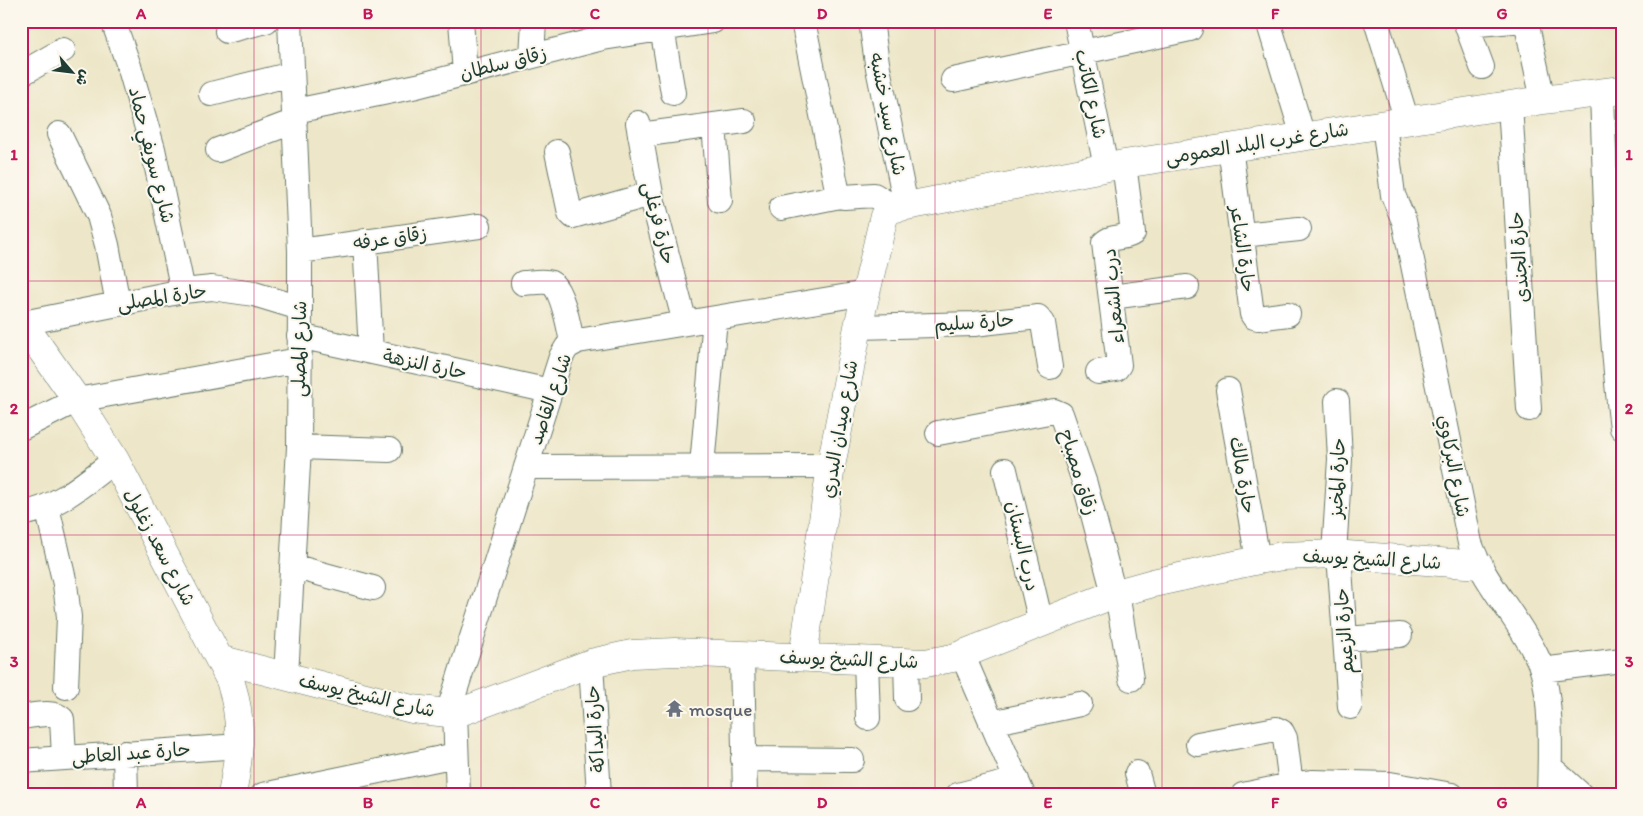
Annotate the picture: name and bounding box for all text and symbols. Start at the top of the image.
text: A [135,4,147,23]
text: B [363,4,374,23]
text: C [590,4,601,23]
text: D [817,4,828,23]
text: E [1044,4,1053,23]
text: F [1271,4,1280,23]
text: G [1496,4,1508,23]
street label: زقاق سلطان [457,41,549,85]
street label: شارع الكاتب [1068,47,1112,141]
north arrow [48,48,98,98]
street label: شارع سيد خشبه [863,50,911,178]
text: ش [72,67,94,89]
street label: شارع سويفي حماد [119,84,180,227]
street label: شارع غرب البلد العمومى [1164,117,1351,171]
text: 1 [10,145,18,164]
text: 1 [1625,145,1633,164]
street label: حارة فرغلى [637,179,680,267]
street label: حارة الشاعر [1225,202,1260,294]
street label: حارة الجندى [1504,211,1534,303]
street label: زقاق عرفه [352,221,428,255]
street label: درب الشعراء [1097,247,1129,345]
street label: حارة المصلى [116,279,209,316]
street label: شارع المصلى [287,301,313,398]
street label: حارة سليم [933,308,1015,339]
street label: حارة النزهة [381,344,469,384]
street label: شارع القاصد [524,350,578,448]
street label: شارع ميدان البدري [816,358,865,500]
text: 2 [10,399,19,418]
text: 2 [1625,399,1634,418]
street label: شارع البركاوي [1430,413,1475,520]
street label: زقاق مصباح [1054,426,1103,518]
street label: حارة مالك [1225,435,1261,515]
street label: حارة المخبز [1324,437,1350,521]
street label: شارع سعد زغلول [118,484,201,611]
street label: درب البستان [1001,499,1045,593]
street label: شارع الشيخ يوسف [1302,544,1442,576]
street label: حارة الزعيم [1330,587,1361,675]
street label: شارع الشيخ يوسف [779,645,919,675]
text: 3 [10,652,19,671]
text: 3 [1625,652,1634,671]
street label: شارع الشيخ يوسف [296,668,437,724]
street label: حارة اليداكة [580,685,610,773]
place label: mosque [689,698,752,721]
temple icon: mosque [665,699,685,719]
street label: حارة عبد العاطى [71,737,191,769]
text: A [135,793,147,812]
text: B [363,793,374,812]
text: C [590,793,601,812]
text: D [817,793,828,812]
text: E [1044,793,1053,812]
text: F [1271,793,1280,812]
text: G [1496,793,1508,812]

